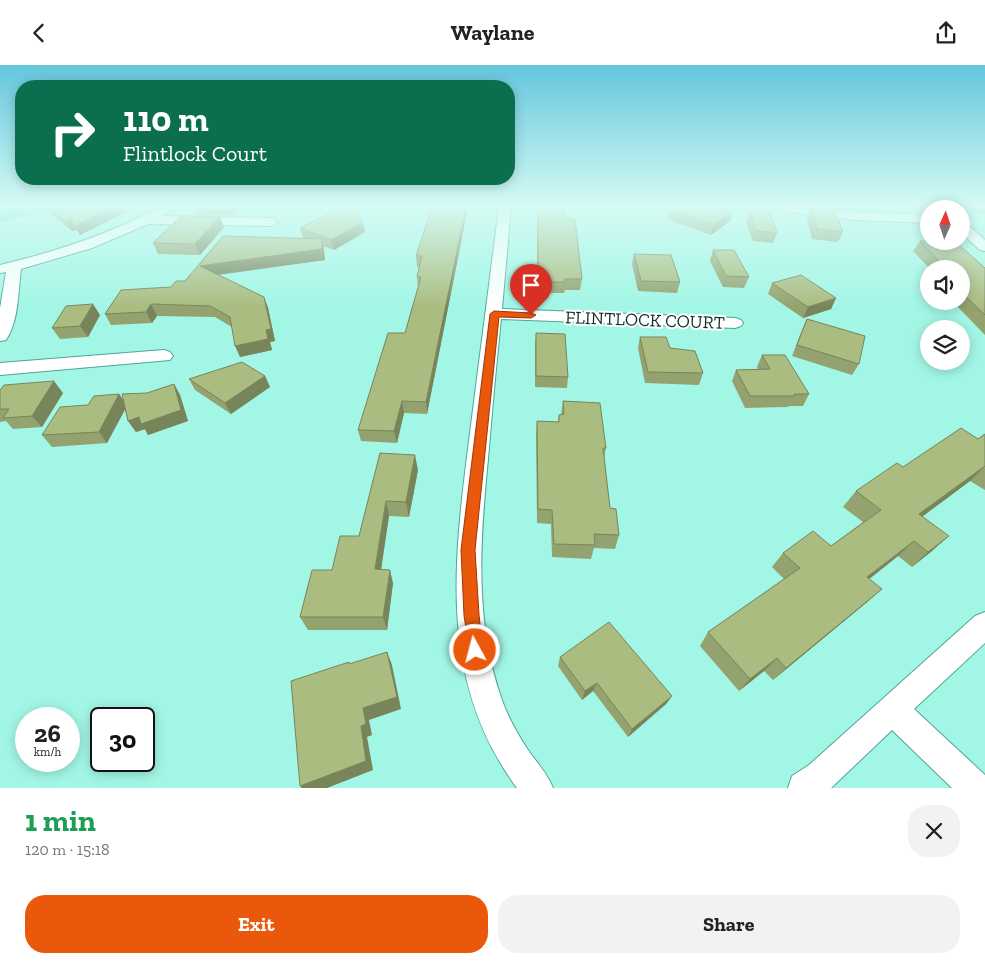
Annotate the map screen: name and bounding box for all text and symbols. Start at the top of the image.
icon: back [25,19,53,47]
text: Waylane [451,19,534,46]
icon: share [932,19,960,47]
text: 110 m [123,98,209,140]
icon: right [40,100,105,165]
text: Flintlock Court [123,140,267,167]
north arrow [920,200,970,250]
map controls [920,200,970,370]
button: sound [920,260,970,310]
pin [510,264,552,315]
icon: arrive [517,271,545,299]
street label: FLINTLOCK COURT [565,306,725,334]
button: layers [920,320,970,370]
position arrow [448,623,500,675]
speed limit sign: 30 [90,707,155,772]
text: 26 [34,718,61,748]
text: km/h [34,745,61,759]
text: 1 min [25,803,96,839]
button: close [908,805,960,857]
text: 120 m · 15:18 [25,840,110,859]
button: Exit [25,895,488,953]
button: Share [498,895,960,953]

